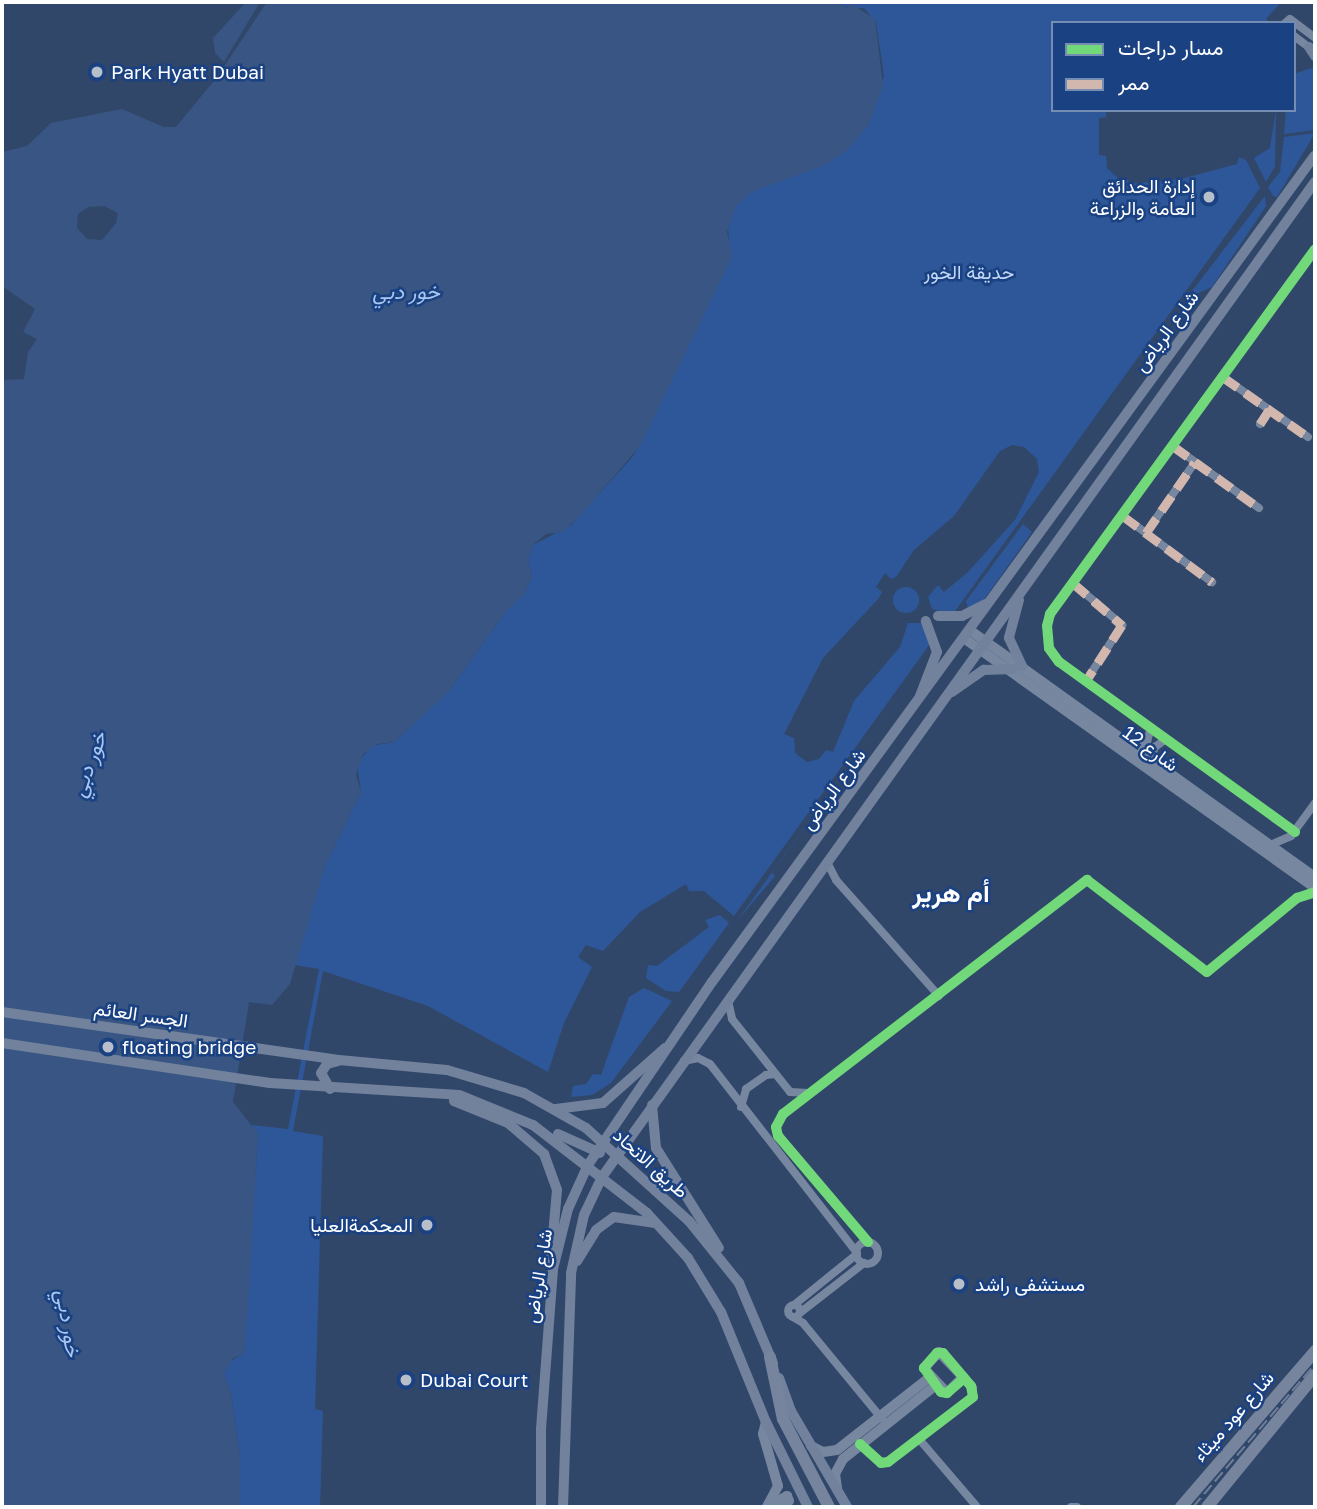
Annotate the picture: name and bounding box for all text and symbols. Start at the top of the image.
legend [1051,21,1296,112]
text: مسار دراجات [1118,34,1223,60]
place label: Park Hyatt Dubai [111,61,264,83]
marker: Park Hyatt Dubai [89,64,105,80]
text: ممر [1118,69,1149,95]
place label: إدارة الحدائق العامة والزراعة [1090,175,1195,219]
marker: إدارة الحدائق العامة والزراعة [1201,189,1217,205]
park label: حديقة الخور [924,261,1014,283]
water label: خور دبي [372,278,440,304]
street label: شارع الرياض [1129,286,1203,376]
street label: شارع 12 [1119,720,1183,776]
water label: خور دبي [65,728,111,800]
street label: شارع الرياض [796,744,870,834]
district label: أم هرير [912,877,990,909]
street label: الجسر العائم [93,996,189,1032]
place label: floating bridge [122,1036,256,1058]
marker: floating bridge [100,1039,116,1055]
street label: طريق الاتحاد [609,1123,693,1203]
place label: المحكمةالعليا [310,1214,413,1236]
marker: المحكمةالعليا [419,1217,435,1233]
street label: شارع الرياض [519,1227,557,1325]
place label: مستشفى راشد [975,1273,1085,1295]
marker: مستشفى راشد [949,1274,969,1294]
water label: خور دبي [51,1288,87,1358]
street label: شارع عود ميثاء [1188,1366,1278,1466]
place label: Dubai Court [420,1369,528,1391]
marker: Dubai Court [398,1372,414,1388]

